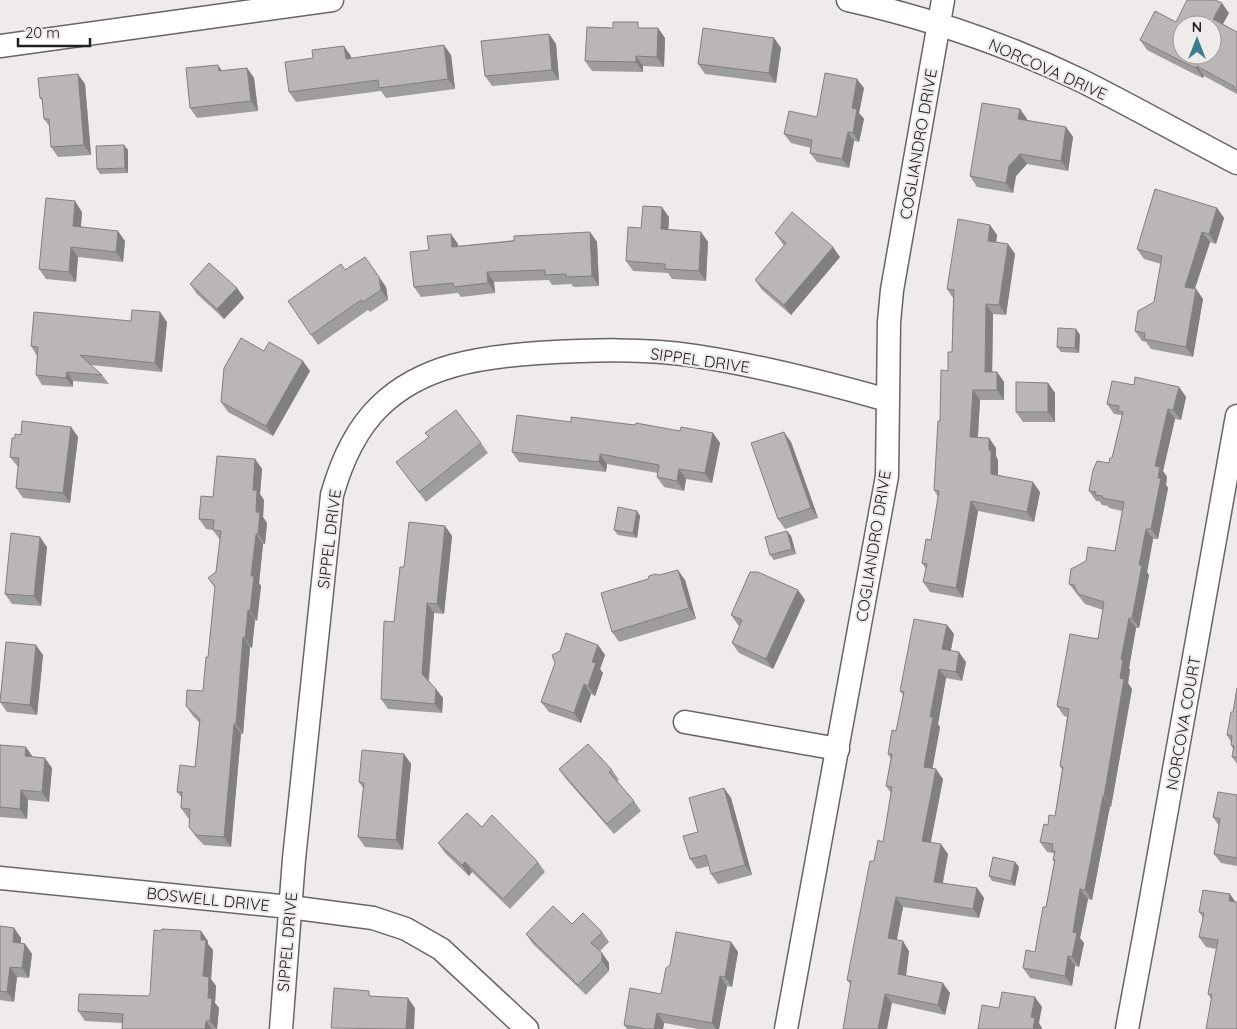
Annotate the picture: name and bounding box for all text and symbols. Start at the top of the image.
scale bar [18,15,90,47]
north arrow [1172,15,1222,65]
text: N [1192,18,1202,36]
text: 20 m [25,23,60,42]
street label: NORCOVA DRIVE [986,34,1110,104]
street label: COGLIANDRO DRIVE [895,67,941,221]
street label: SIPPEL DRIVE [649,343,751,377]
street label: COGLIANDRO DRIVE [851,469,895,623]
street label: SIPPEL DRIVE [313,488,345,590]
street label: NORCOVA COURT [1161,654,1205,792]
street label: BOSWELL DRIVE [146,883,270,915]
street label: SIPPEL DRIVE [273,891,301,993]

